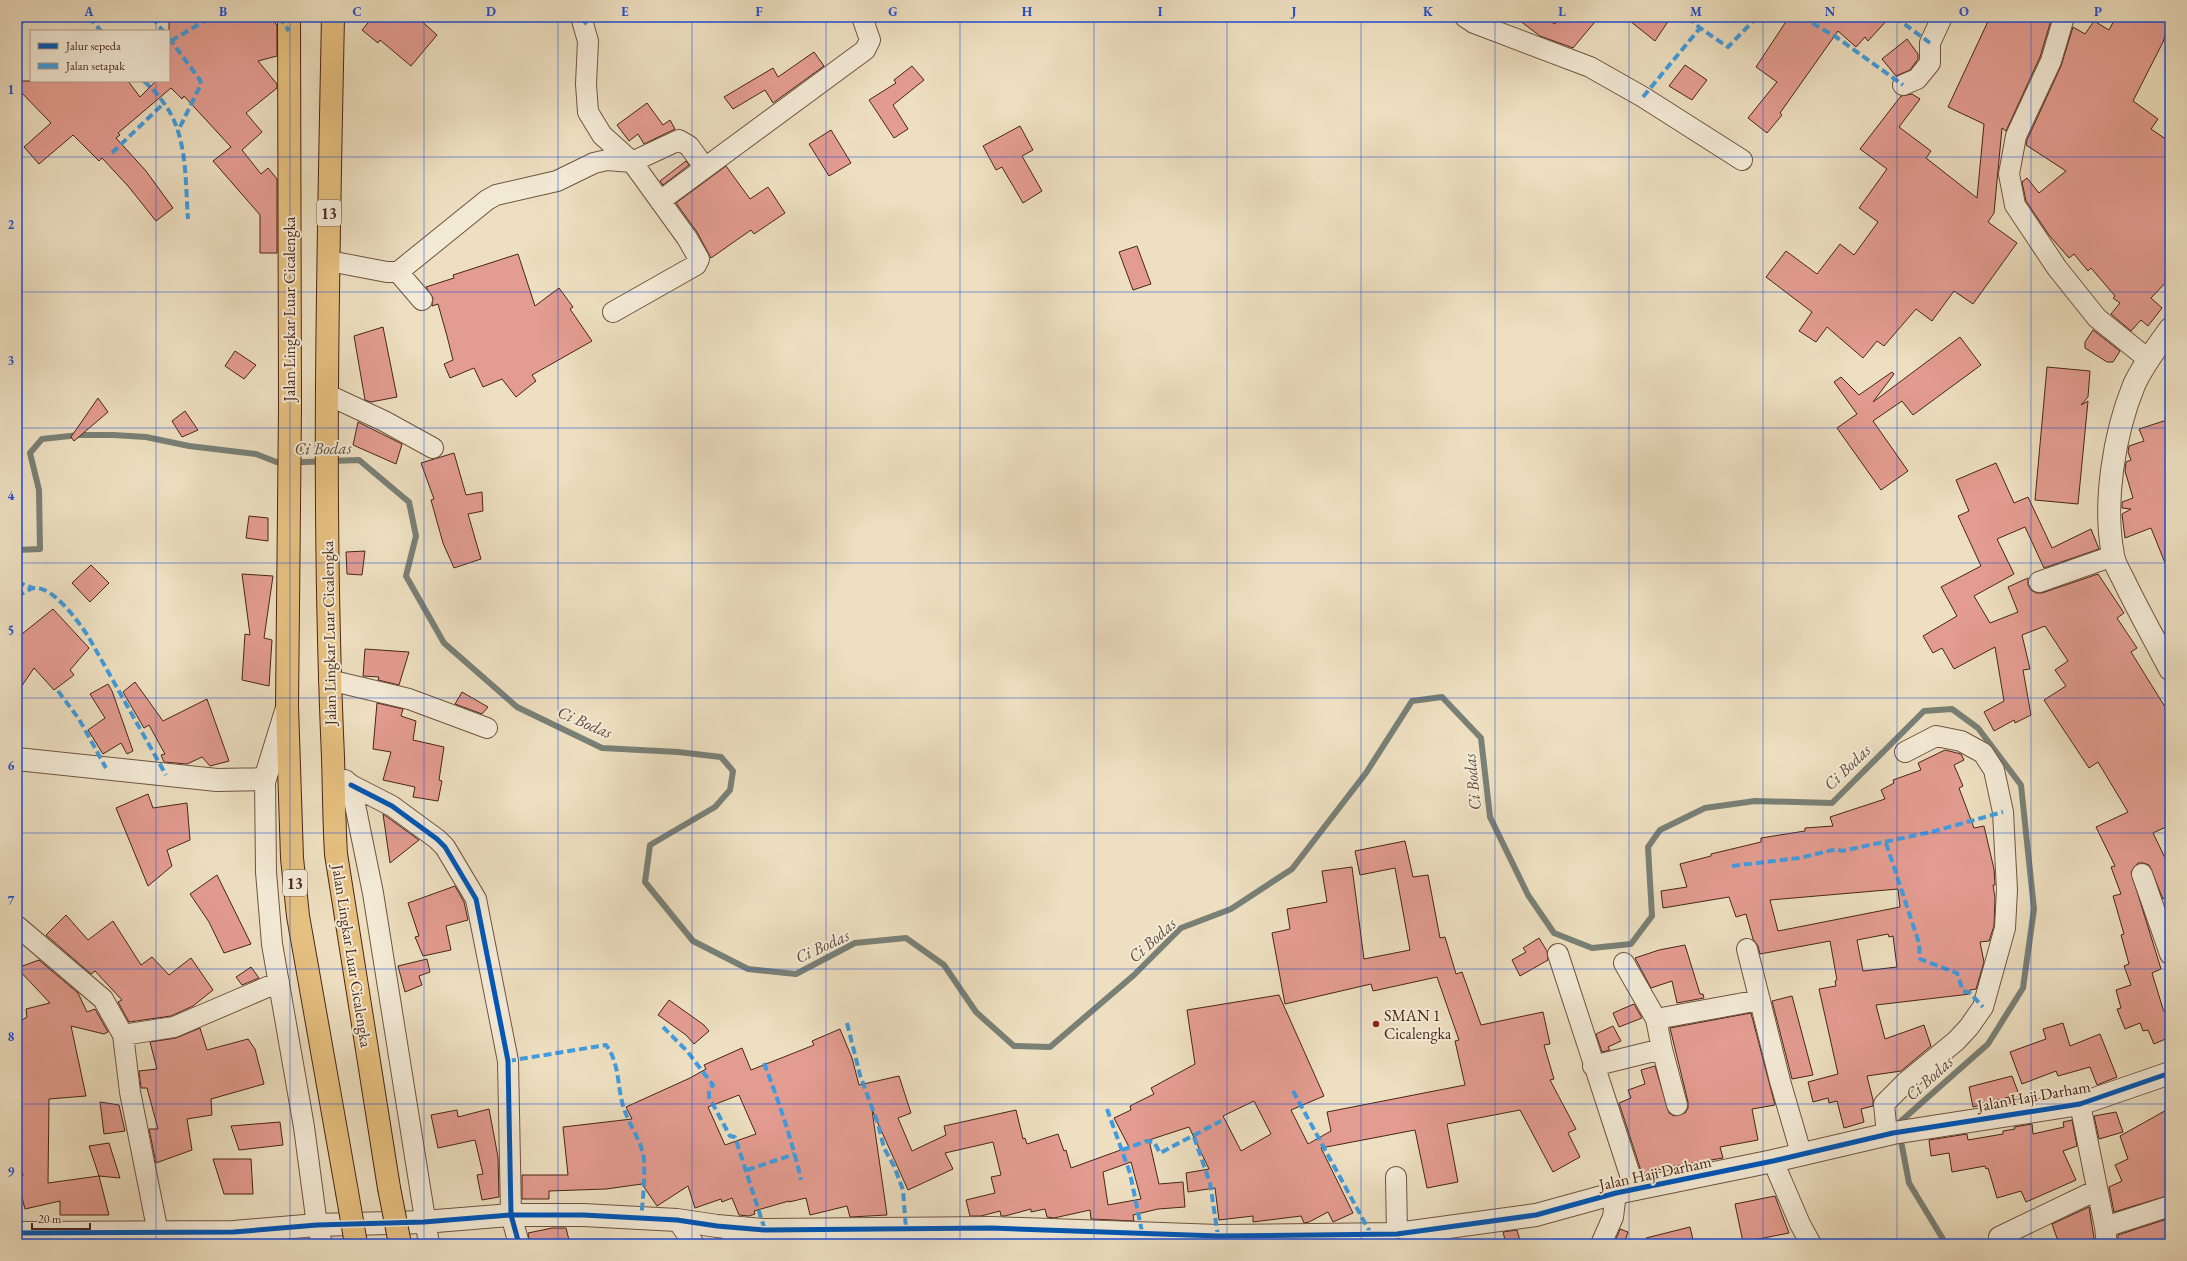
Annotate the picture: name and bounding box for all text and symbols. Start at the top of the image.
text: A [83,3,94,20]
text: B [219,3,227,20]
text: C [352,3,362,20]
text: D [486,3,496,20]
text: E [621,3,629,20]
text: F [755,3,763,20]
text: G [888,3,898,20]
text: H [1022,3,1033,20]
text: I [1158,3,1163,20]
text: J [1290,3,1297,20]
text: K [1423,3,1434,20]
text: L [1558,3,1566,20]
text: M [1690,3,1702,20]
text: N [1825,3,1836,20]
text: O [1959,3,1969,20]
text: P [2094,3,2102,20]
legend [30,30,170,82]
text: Jalur sepeda [65,38,121,54]
text: Jalan setapak [65,58,125,74]
text: 1 [8,81,15,98]
road number: 13 [317,200,341,226]
text: 2 [8,216,15,233]
street label: Jalan Lingkar Luar Cicalengka [279,216,300,403]
text: 3 [8,352,15,369]
water label: Ci Bodas [294,436,352,459]
text: 4 [8,487,15,504]
street label: Jalan Lingkar Luar Cicalengka [317,540,341,728]
text: 5 [8,622,14,639]
water label: Ci Bodas [554,701,616,743]
water label: Ci Bodas [1819,739,1875,795]
water label: Ci Bodas [1458,752,1486,812]
text: 6 [8,757,15,774]
street label: Jalan Lingkar Luar Cicalengka [327,861,377,1050]
road number: 13 [283,870,307,896]
text: 7 [8,892,15,909]
water label: Ci Bodas [1123,913,1181,967]
water label: Ci Bodas [791,924,853,968]
place label: SMAN 1 Cicalengka [1384,1005,1452,1044]
marker: SMAN 1 Cicalengka [1371,1019,1381,1029]
text: 8 [8,1028,15,1045]
water label: Ci Bodas [1900,1051,1958,1105]
street label: Jalan Haji Darham [1974,1076,2093,1117]
street label: Jalan Haji Darham [1595,1151,1714,1196]
text: 9 [8,1163,15,1180]
scale bar [32,1205,90,1231]
text: 20 m [38,1211,62,1227]

